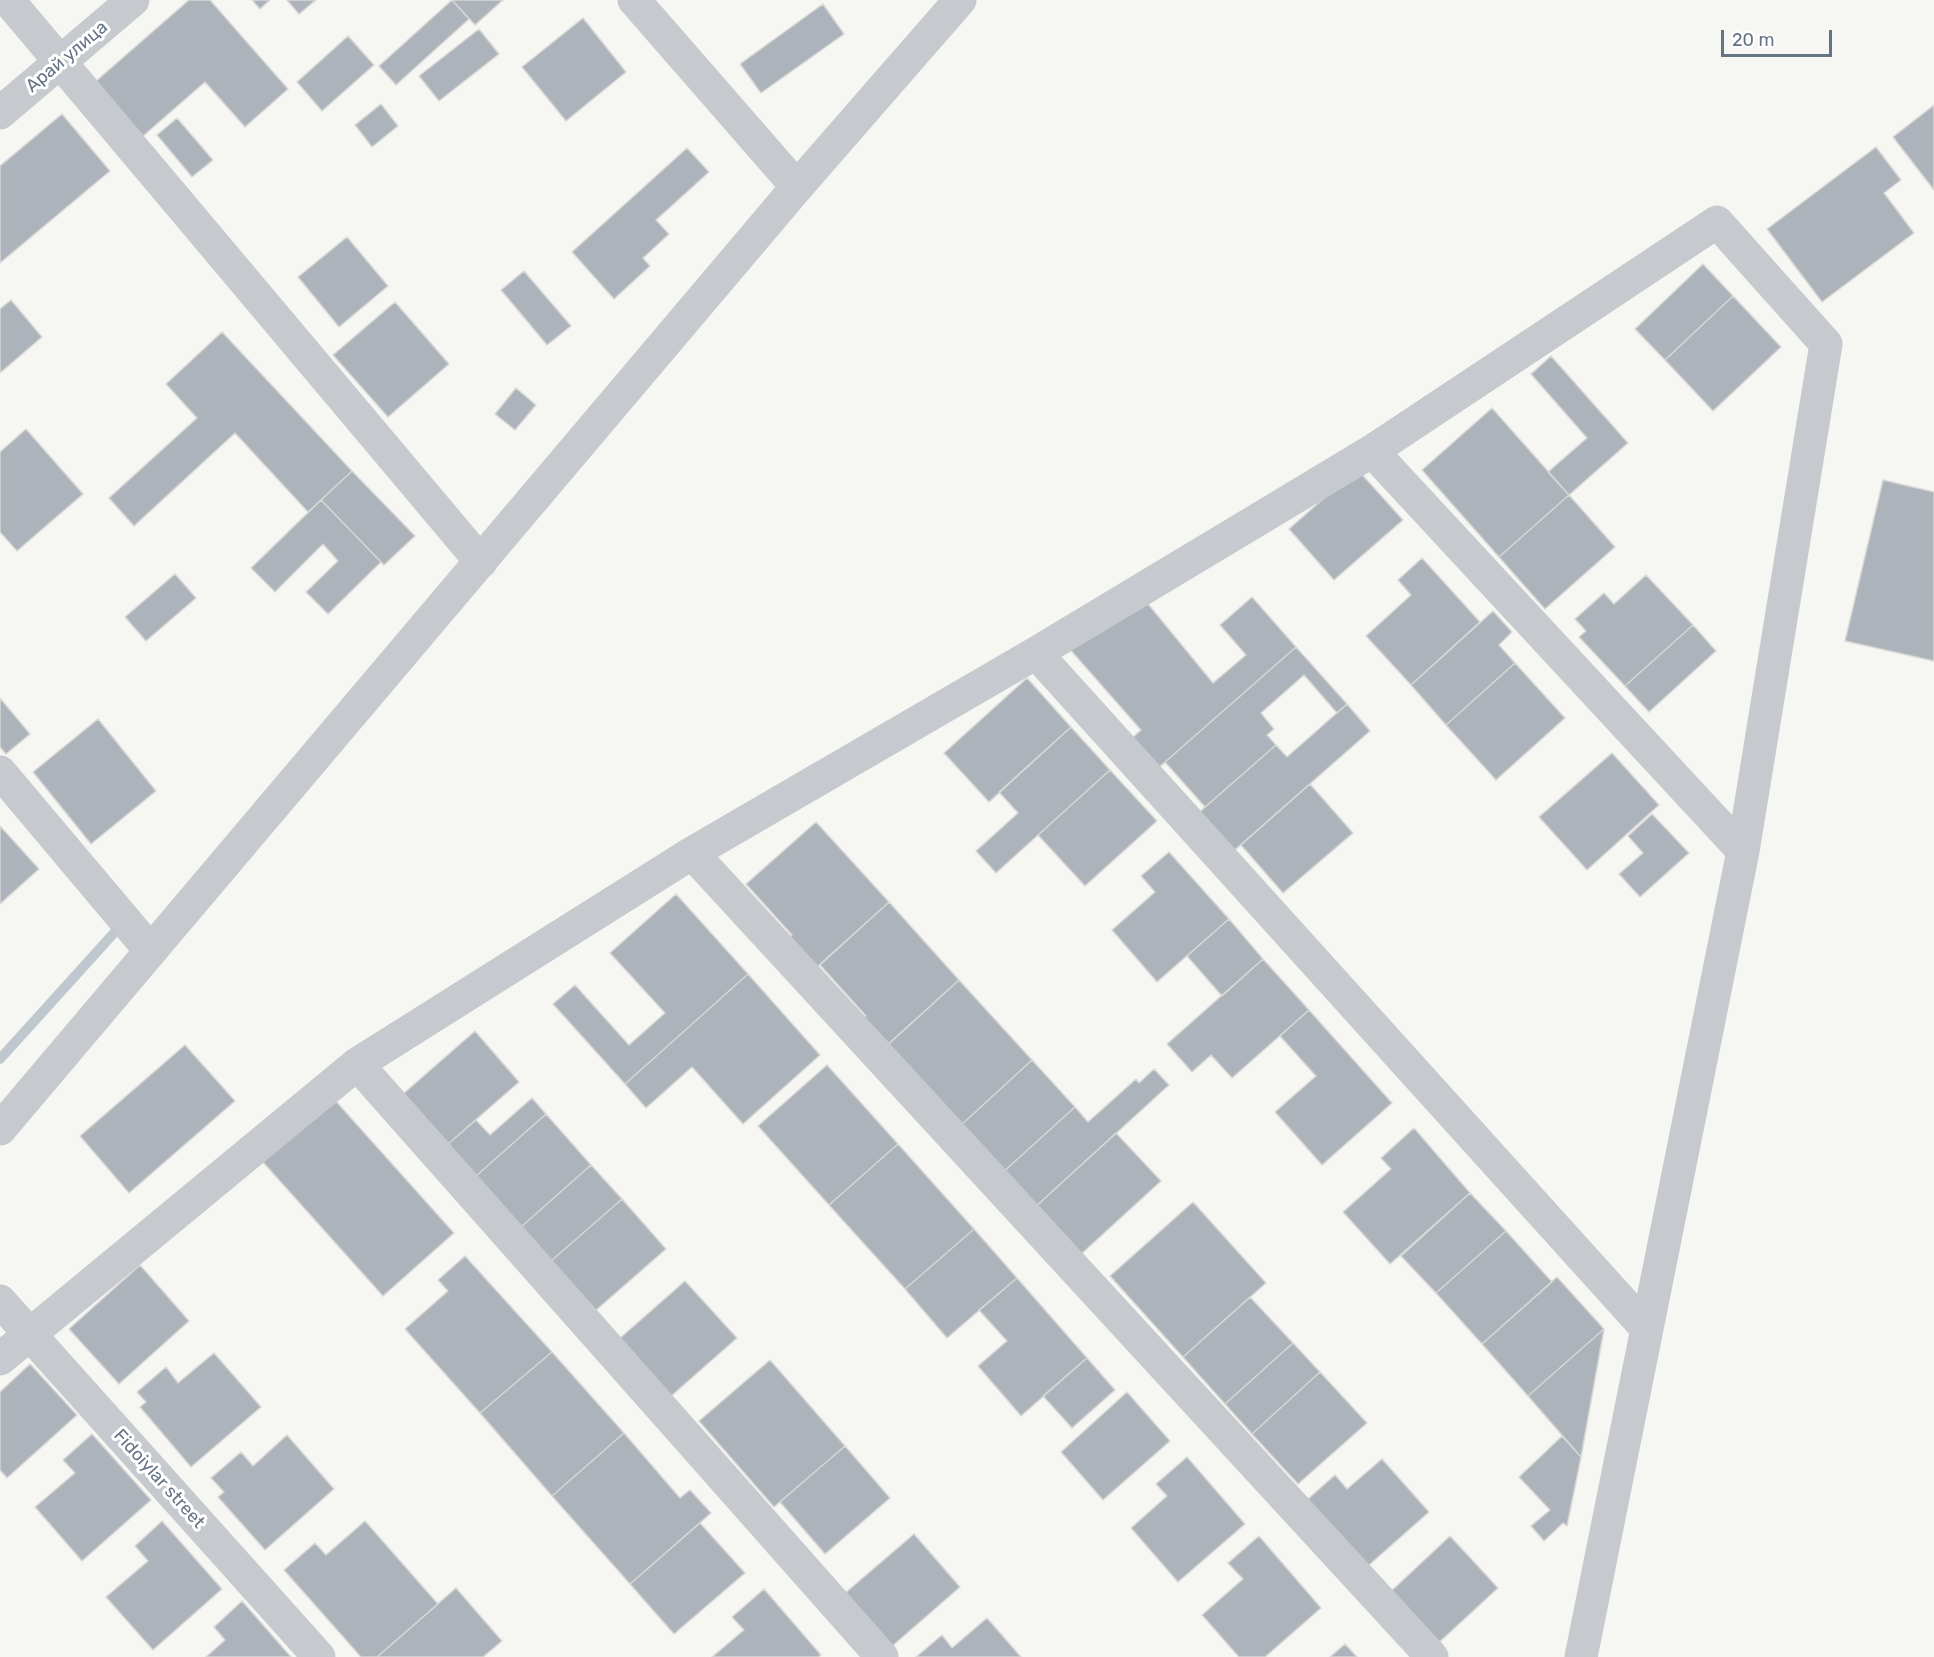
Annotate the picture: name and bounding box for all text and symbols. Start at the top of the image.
street label: Арай улица [22,17,112,97]
scale bar [1724,18,1835,56]
text: 20 m [1732,29,1774,51]
street label: Fidoiylar street [109,1425,209,1533]

